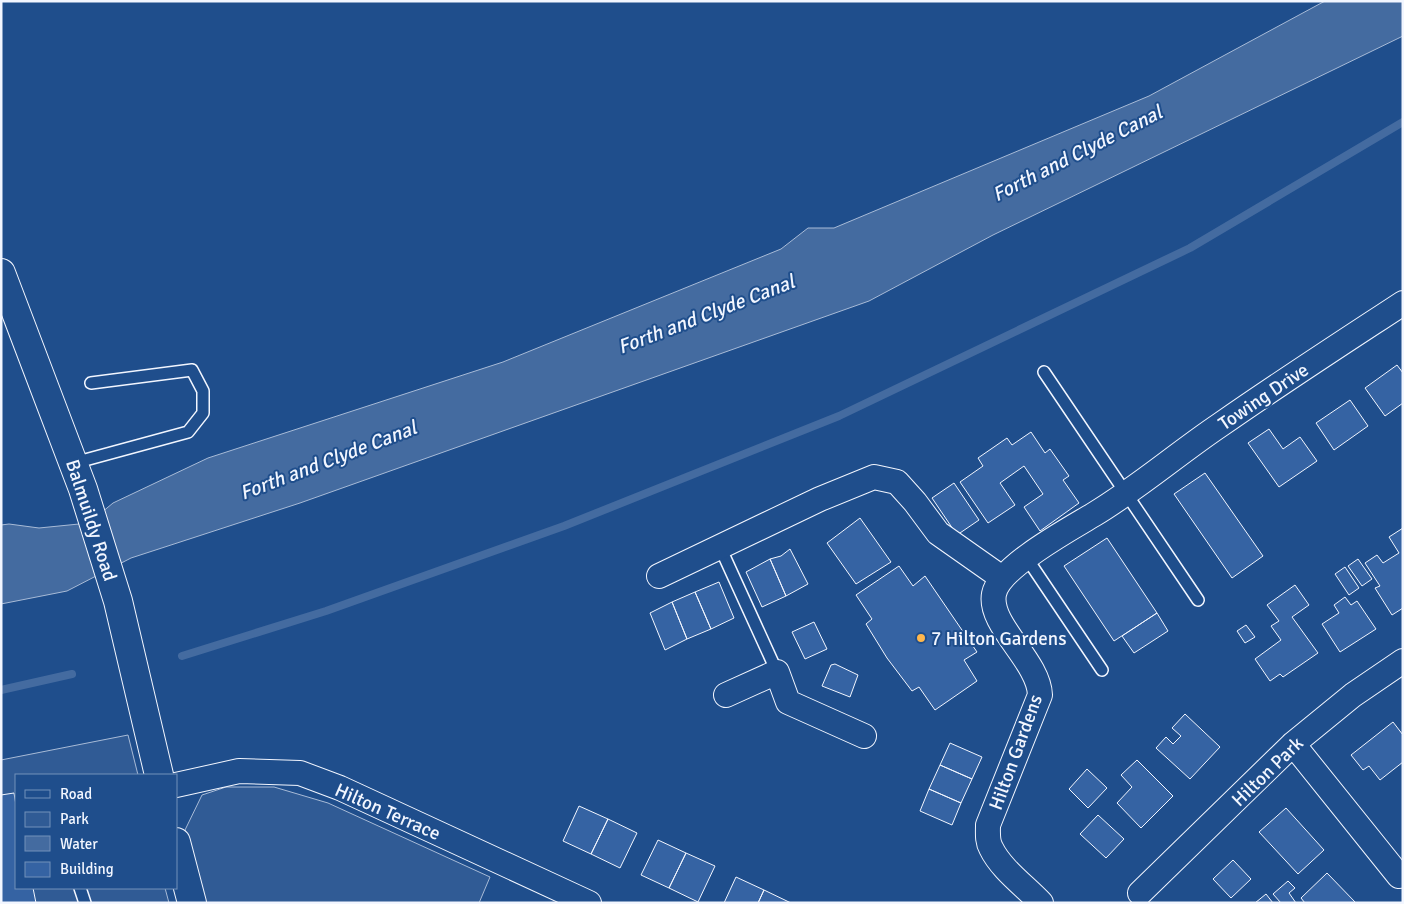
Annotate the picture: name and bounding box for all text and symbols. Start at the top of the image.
water label: Forth and Clyde Canal [988,99,1168,207]
water label: Forth and Clyde Canal [614,268,800,360]
street label: Towing Drive [1214,358,1313,436]
water label: Forth and Clyde Canal [236,414,422,506]
street label: Balmuildy Road [60,456,122,584]
place label: 7 Hilton Gardens [931,627,1067,651]
marker: 7 Hilton Gardens [915,632,927,644]
street label: Hilton Gardens [984,691,1048,813]
street label: Hilton Park [1227,731,1309,812]
legend [15,774,178,889]
street label: Hilton Terrace [331,778,444,846]
text: Road [60,785,92,803]
text: Park [60,810,89,828]
text: Water [60,835,98,853]
text: Building [60,860,114,878]

